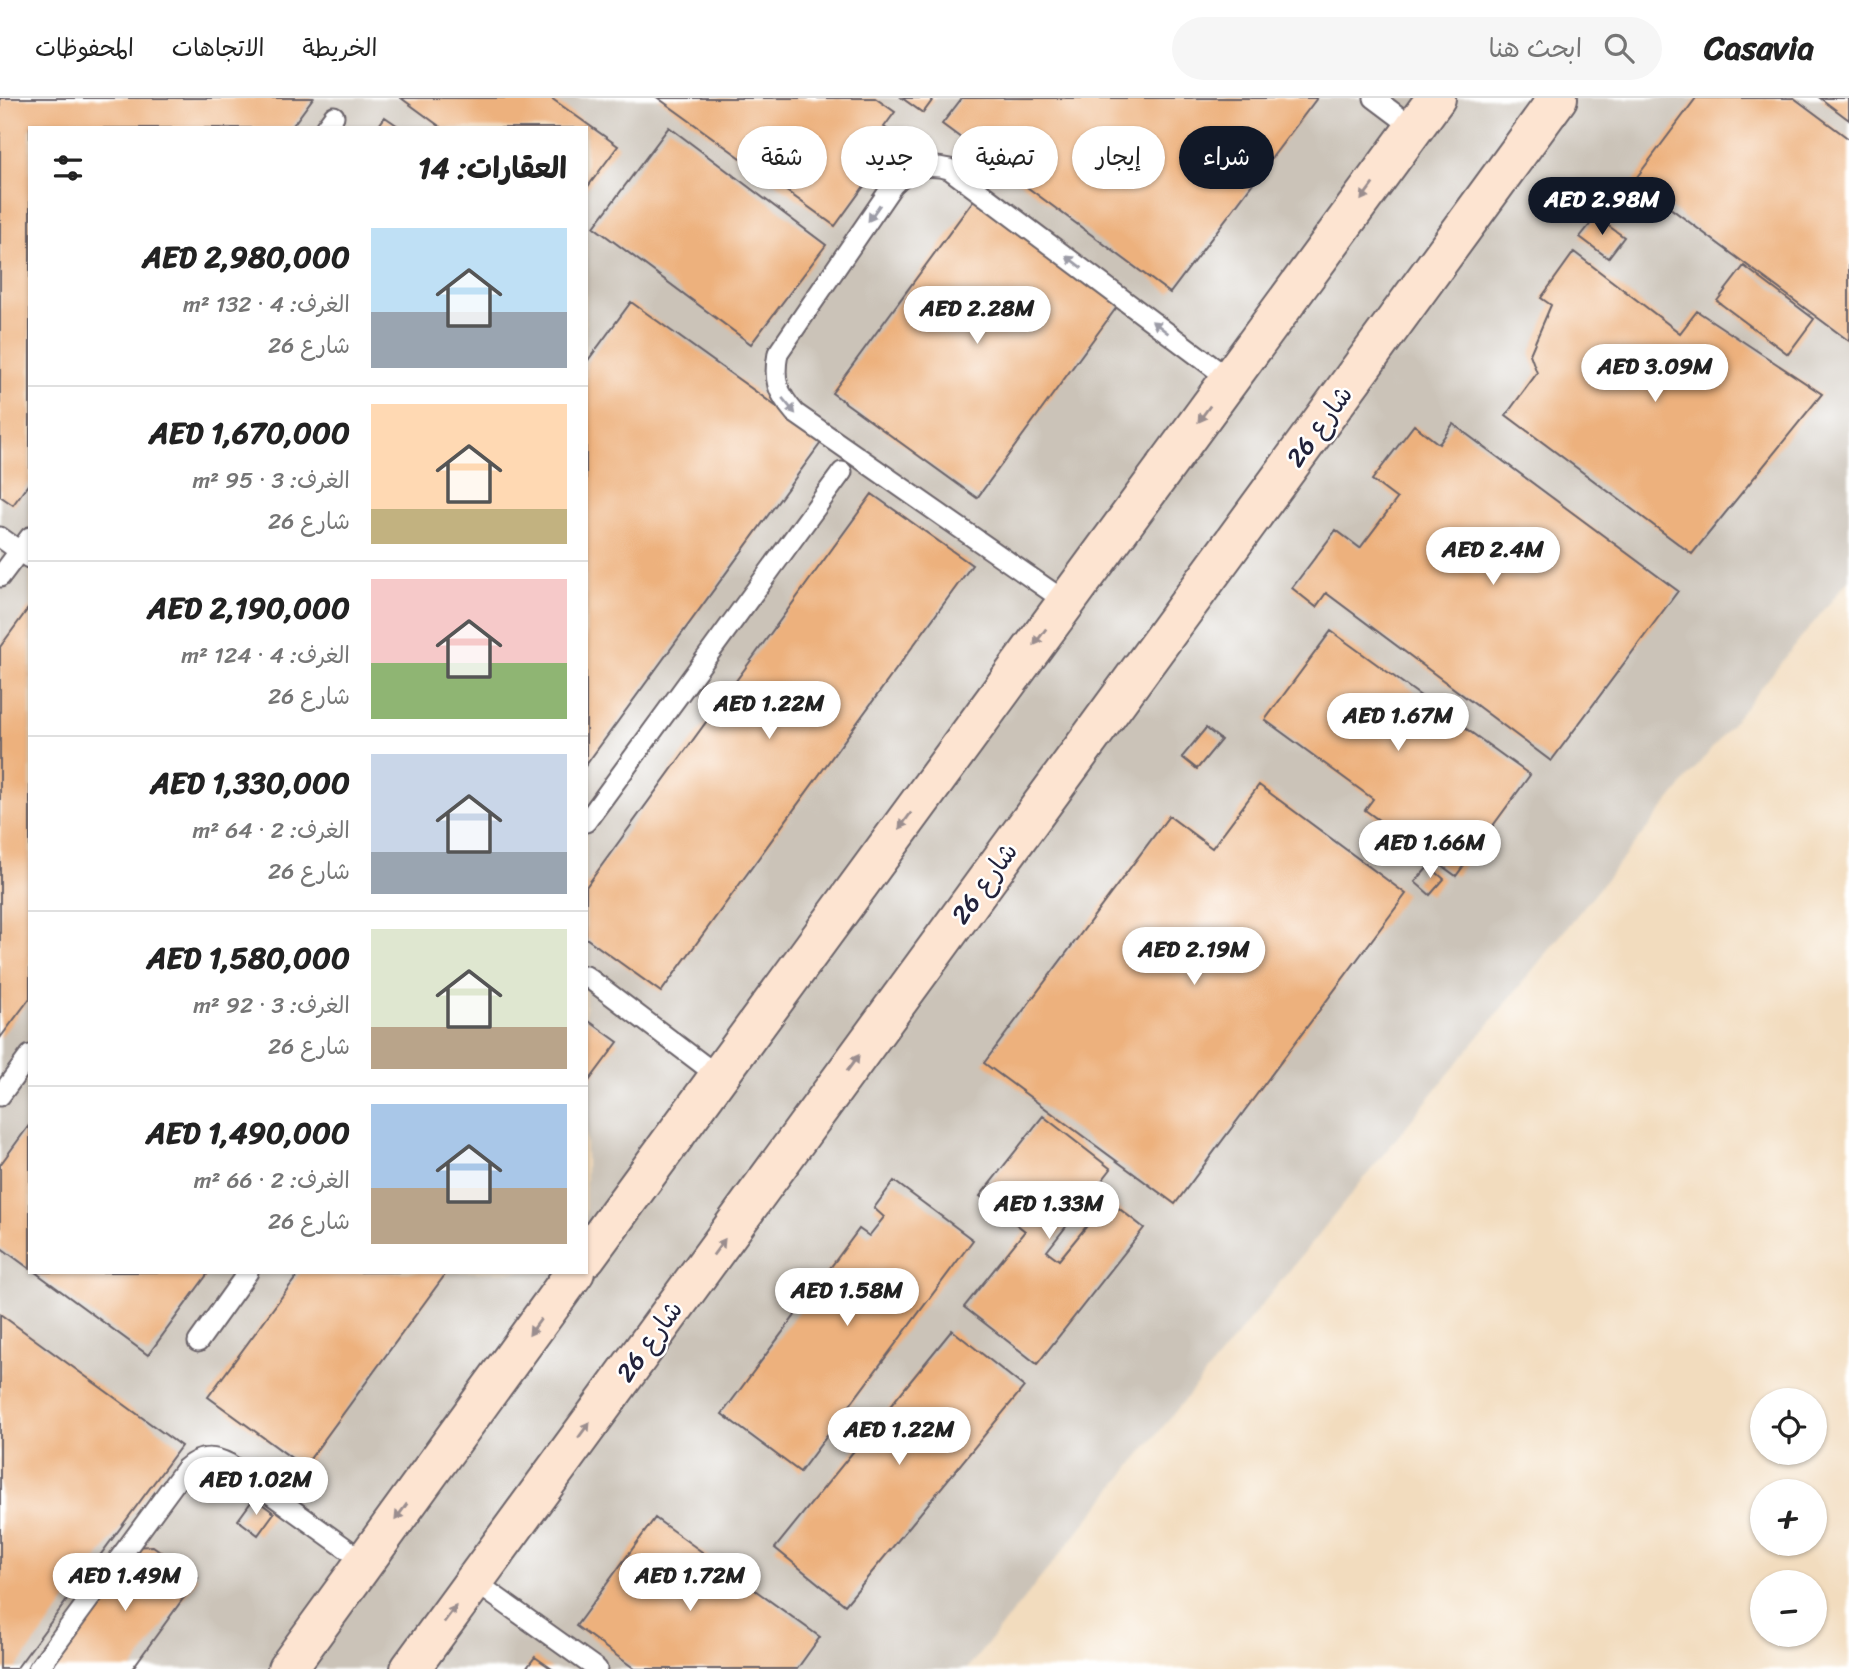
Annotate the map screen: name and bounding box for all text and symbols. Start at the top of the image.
search box [1172,17,1662,80]
text: Casavia [1704,19,1814,77]
text: ابحث هنا [1488,25,1582,71]
text: المحفوظات [35,27,134,69]
text: الاتجاهات [172,27,265,69]
text: الخريطة [303,27,377,69]
icon: search [1600,29,1638,67]
chip: شقة [737,126,827,189]
chip: جديد [841,126,938,189]
chip: تصفية [952,126,1058,189]
chip: إيجار [1072,126,1165,189]
chip: شراء [1179,126,1274,189]
text: العقارات: 14 [418,141,567,195]
icon: filters [49,149,87,187]
pin: AED 2.98M [1522,178,1682,237]
text: AED 2.98M [1544,179,1660,220]
one-way arrow [1360,182,1375,200]
one-way arrow [867,204,881,222]
text: AED 2,980,000 [142,230,350,284]
icon: home [427,256,511,340]
one-way arrow [1065,256,1083,270]
text: الغرف: 4 · 132 m² [183,284,350,325]
pin: AED 2.28M [897,286,1057,346]
text: AED 2.28M [920,288,1034,329]
one-way arrow [1151,319,1169,334]
text: شارع 26 [268,325,350,366]
pin: AED 3.09M [1575,344,1735,404]
text: AED 3.09M [1597,346,1713,387]
street label: شارع 26 [1273,375,1365,477]
one-way arrow [782,396,797,414]
one-way arrow [1197,405,1211,424]
text: AED 1,670,000 [149,406,350,460]
icon: home [427,432,511,516]
text: الغرف: 3 · 95 m² [192,460,350,501]
text: شارع 26 [268,501,350,542]
pin: AED 2.4M [1421,528,1565,587]
text: AED 2.4M [1442,529,1544,570]
text: AED 2,190,000 [147,581,350,635]
icon: home [427,607,511,691]
one-way arrow [1033,628,1047,646]
text: الغرف: 4 · 124 m² [181,635,350,676]
text: شارع 26 [268,676,350,717]
pin: AED 1.22M [689,682,849,741]
text: AED 1.22M [714,683,824,724]
pin: AED 1.67M [1318,694,1478,753]
text: AED 1.67M [1343,695,1453,736]
text: AED 1,330,000 [150,756,350,810]
icon: home [427,782,511,866]
text: الغرف: 2 · 64 m² [192,810,350,851]
one-way arrow [898,811,913,829]
pin: AED 1.66M [1350,820,1510,880]
text: AED 1.66M [1375,822,1485,863]
street label: شارع 26 [938,832,1030,934]
text: شارع 26 [268,851,350,892]
pin: AED 2.19M [1114,928,1274,987]
text: AED 2.19M [1138,929,1250,970]
text: AED 1,580,000 [147,931,350,985]
icon: home [427,957,511,1041]
text: الغرف: 3 · 92 m² [193,985,350,1026]
text: شارع 26 [268,1026,350,1067]
one-way arrow [846,1054,860,1072]
text: AED 1,490,000 [146,1106,350,1160]
icon: home [427,1132,511,1216]
text: الغرف: 2 · 66 m² [194,1160,350,1201]
pin: AED 1.33M [969,1182,1129,1241]
text: AED 1.33M [994,1183,1104,1224]
text: شارع 26 [268,1201,350,1242]
one-way arrow [711,1238,726,1256]
pin: AED 1.58M [767,1268,927,1328]
text: AED 1.58M [791,1270,903,1311]
street label: شارع 26 [603,1290,695,1392]
one-way arrow [528,1318,542,1337]
map controls [1750,1388,1827,1647]
button: locate [1750,1388,1827,1465]
pin: AED 1.22M [819,1408,979,1467]
text: AED 1.22M [844,1409,954,1450]
one-way arrow [577,1421,591,1439]
pin: AED 1.02M [176,1458,336,1517]
text: AED 1.02M [200,1459,312,1500]
button: + [1750,1479,1827,1556]
one-way arrow [394,1502,408,1521]
pin: AED 1.49M [45,1554,205,1613]
pin: AED 1.72M [610,1554,770,1613]
text: AED 1.49M [69,1555,181,1596]
text: AED 1.72M [635,1555,745,1596]
button: − [1750,1570,1827,1647]
one-way arrow [443,1605,457,1623]

